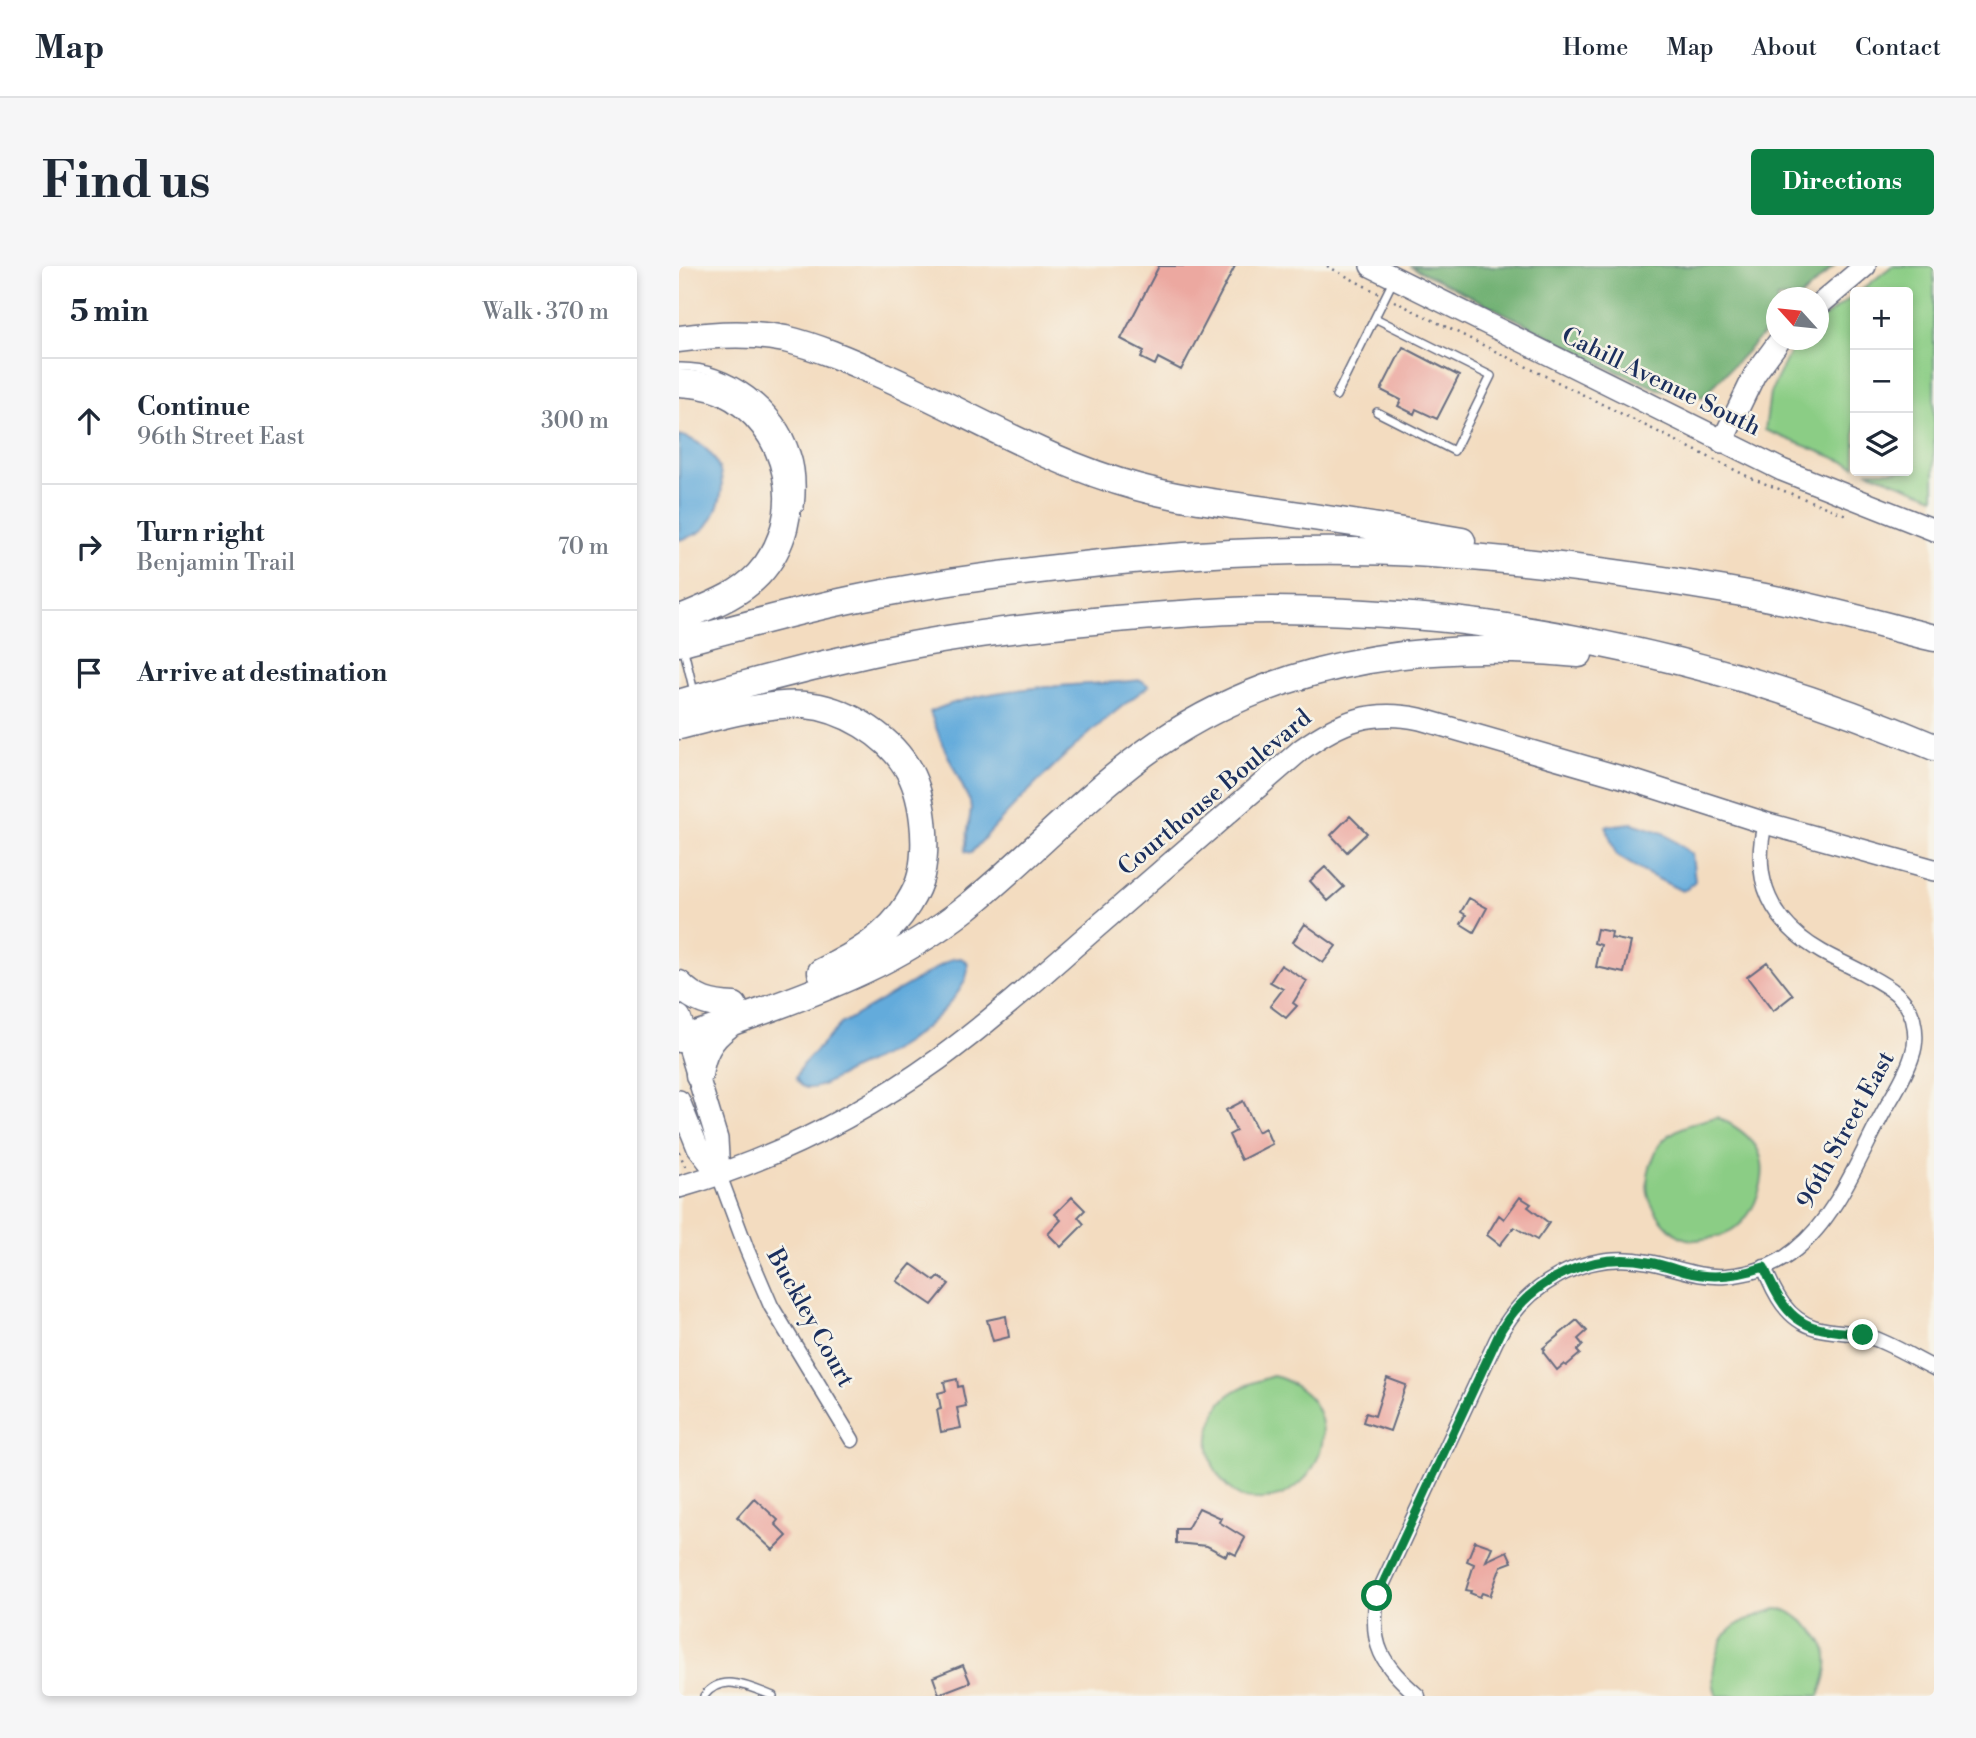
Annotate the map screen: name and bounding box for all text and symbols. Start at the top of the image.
text: Map [35,28,104,69]
text: Home [1563,33,1628,63]
text: Map [1666,33,1714,63]
text: About [1752,33,1817,63]
text: Contact [1855,33,1941,63]
button: Directions [1751,149,1934,215]
text: Find us [42,152,211,213]
north arrow [1766,287,1829,350]
map controls [1850,287,1913,476]
button: + [1850,287,1913,350]
text: 5 min [70,293,149,331]
text: Walk · 370 m [482,298,609,326]
street label: Cahill Avenue South [1556,321,1766,443]
button: − [1850,350,1913,413]
text: Continue [137,391,250,423]
icon: ahead [70,402,108,440]
text: 300 m [541,407,609,435]
button: layers [1850,413,1913,476]
text: 96th Street East [137,423,305,451]
text: Turn right [137,517,265,549]
icon: right [70,528,108,566]
text: 70 m [558,533,609,561]
text: Benjamin Trail [137,549,295,577]
icon: arrive [70,654,108,692]
text: Arrive at destination [137,657,387,689]
street label: Courthouse Boulevard [1112,703,1318,883]
street label: 96th Street East [1790,1046,1902,1214]
street label: Buckley Court [759,1242,861,1393]
route end [1847,1319,1878,1350]
route start [1361,1580,1392,1611]

